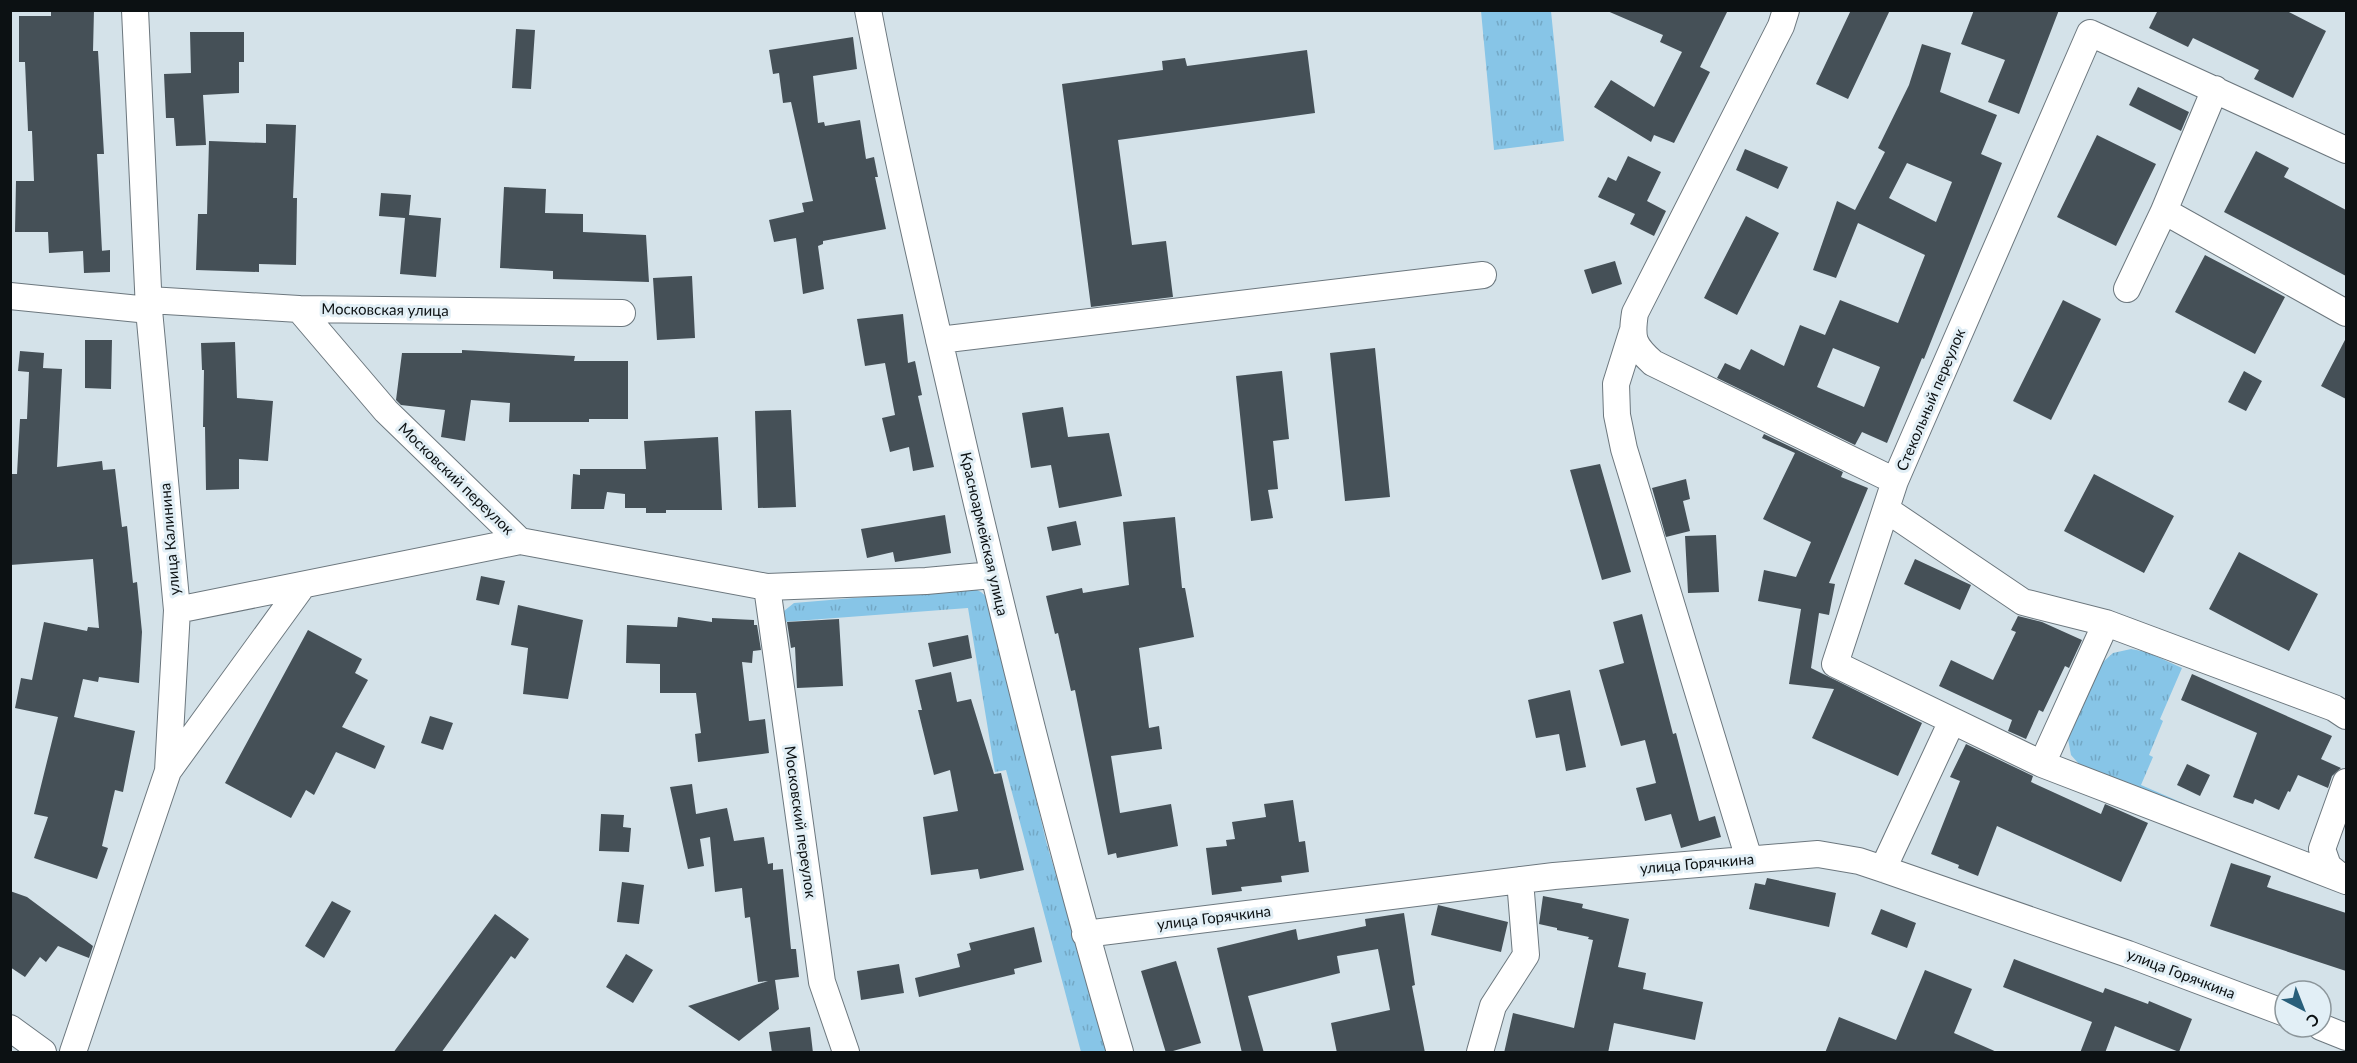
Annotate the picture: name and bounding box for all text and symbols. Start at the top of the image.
street label: Московская улица [321,299,449,319]
street label: Стекольный переулок [1892,325,1968,474]
street label: Московский переулок [395,419,518,538]
street label: Красноармейская улица [957,450,1013,617]
street label: улица Калинина [155,482,183,596]
street label: Московский переулок [781,745,821,899]
street label: улица Горячкина [1639,849,1755,877]
street label: улица Горячкина [1156,901,1272,933]
street label: улица Горячкина [2125,944,2238,1002]
north arrow [2273,979,2333,1039]
text: С [2303,1010,2324,1031]

